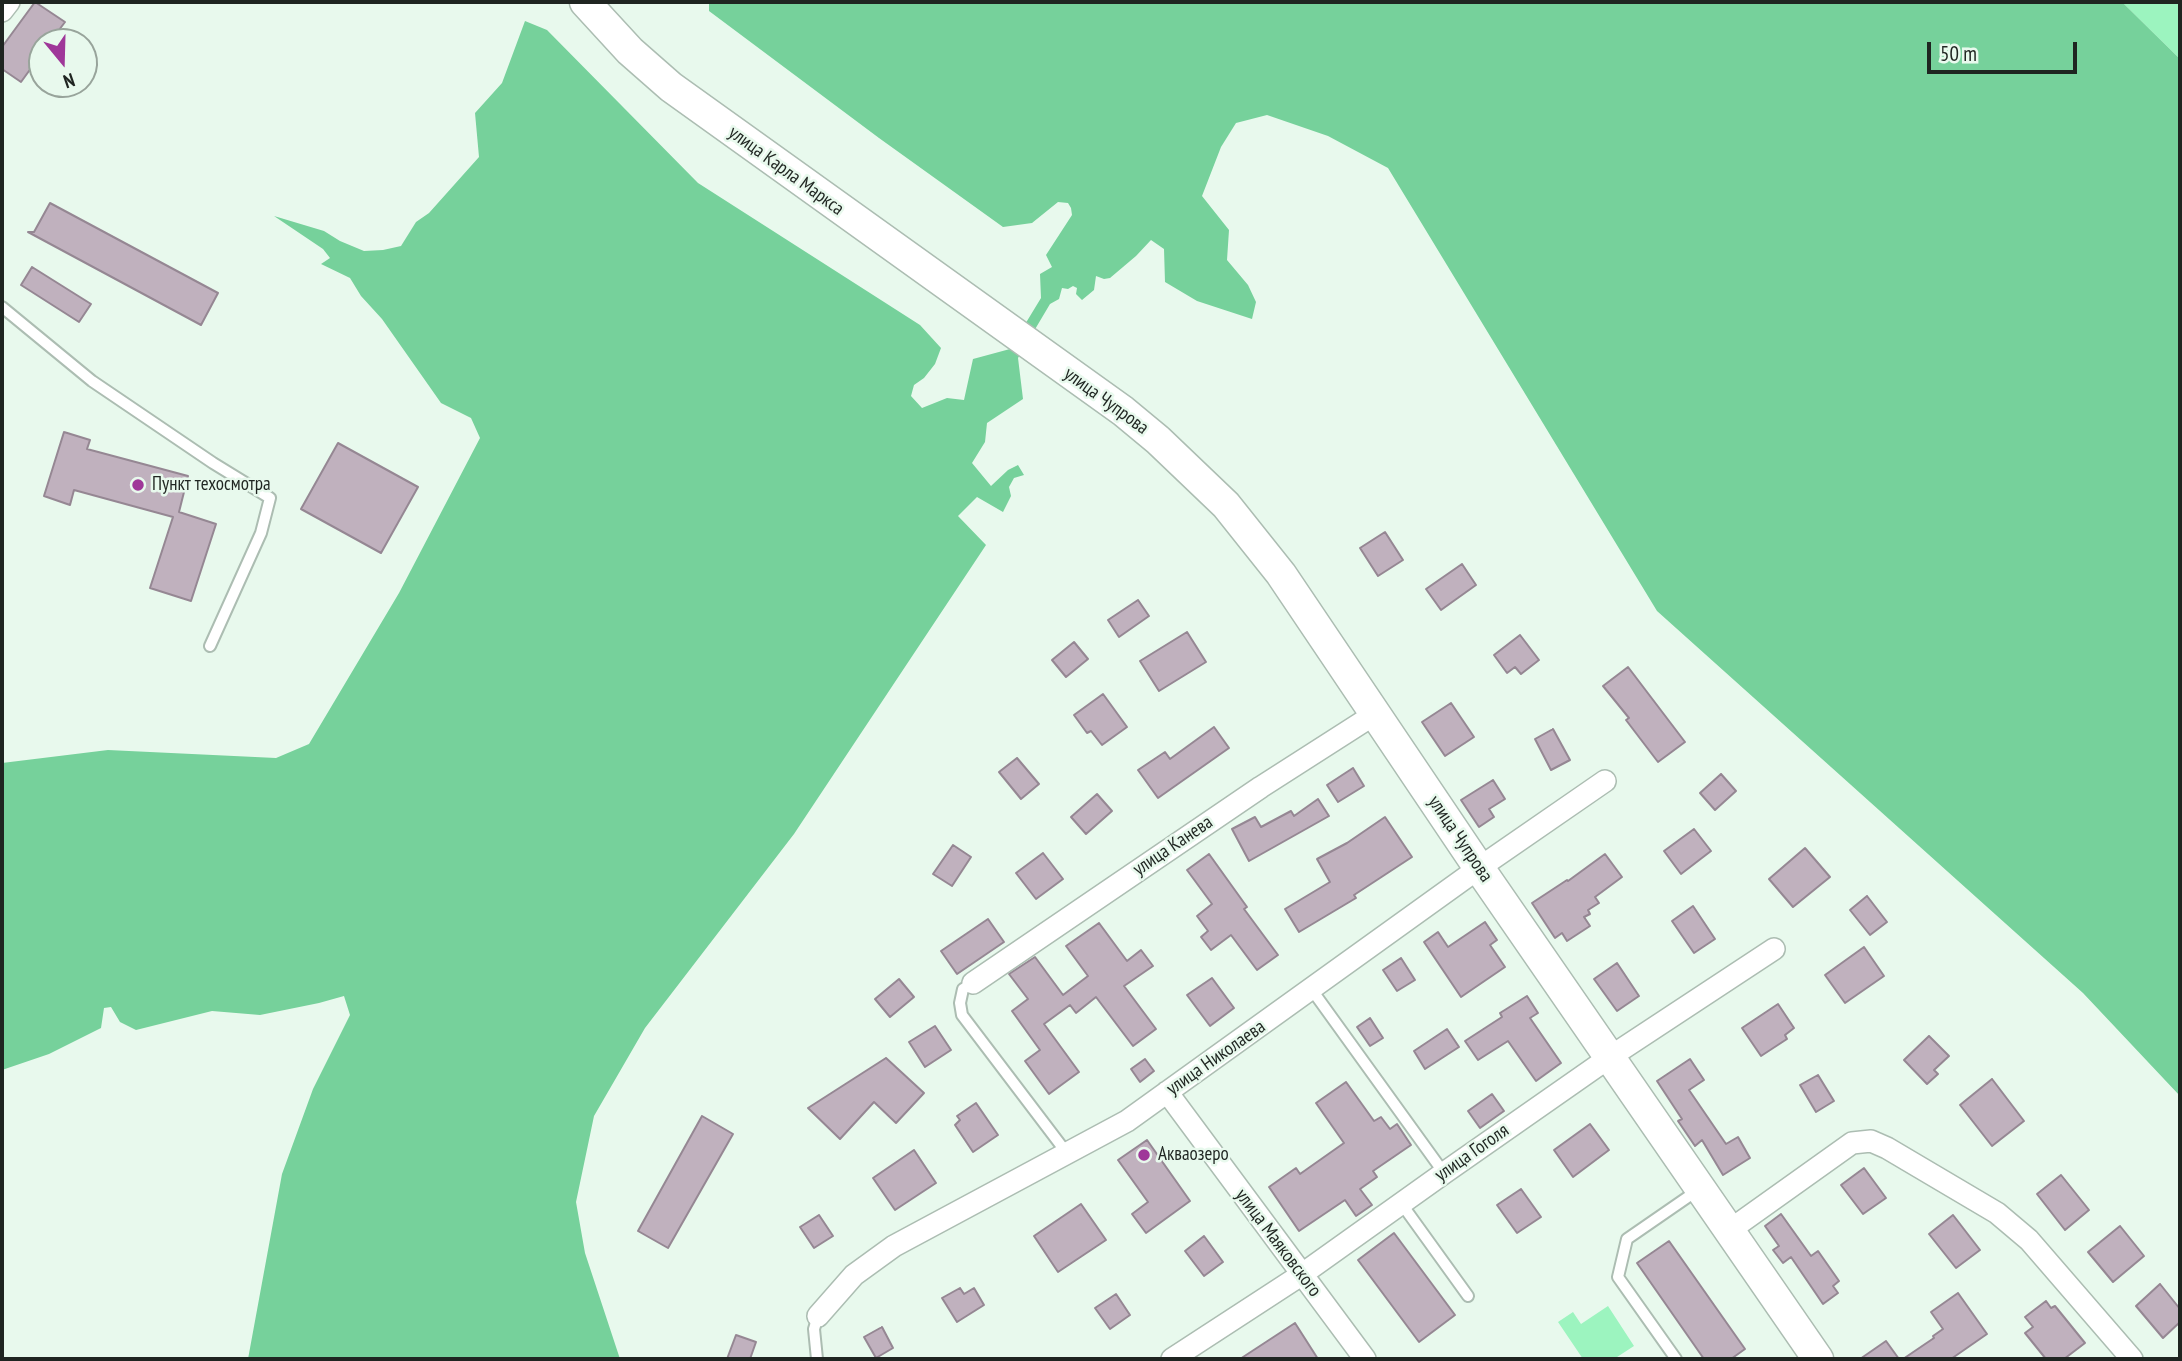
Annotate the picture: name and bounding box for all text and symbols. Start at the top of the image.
north arrow [28,28,98,98]
scale bar [1930,28,2080,72]
text: 50 m [1940,40,1977,67]
text: N [60,68,78,94]
street label: улица Карла Маркса [724,121,848,221]
street label: улица Чупрова [1059,363,1153,439]
place label: Пункт техосмотра [152,474,271,496]
marker: Пункт техосмотра [130,477,146,493]
street label: улица Чупрова [1423,791,1497,887]
street label: улица Канева [1129,811,1217,881]
street label: улица Николаева [1162,1016,1270,1100]
street label: улица Гоголя [1431,1119,1513,1187]
place label: Акваозеро [1158,1144,1229,1166]
marker: Акваозеро [1136,1147,1152,1163]
street label: улица Маяковского [1230,1185,1326,1301]

